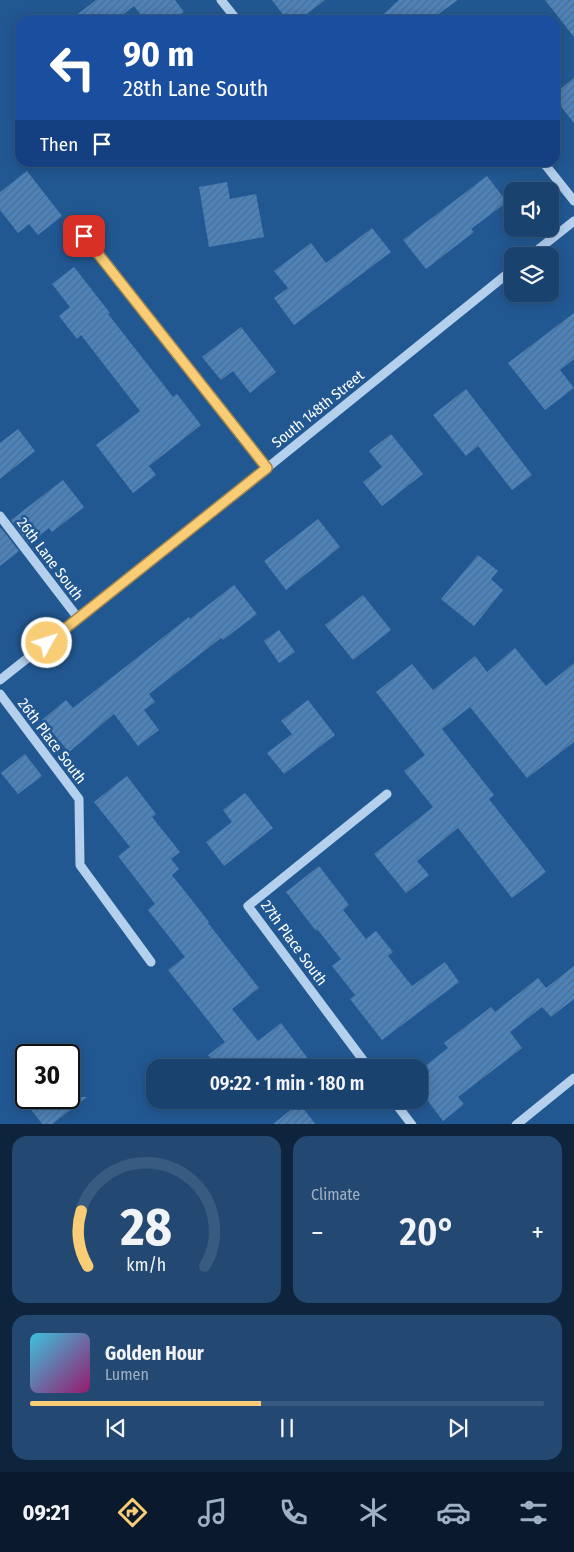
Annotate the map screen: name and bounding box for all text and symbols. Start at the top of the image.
text: 90 m [123,33,194,75]
icon: left [40,35,105,100]
text: 28th Lane South [123,75,268,102]
icon: arrive [88,130,116,158]
text: Then [40,133,78,156]
map controls [504,182,559,302]
button: sound [504,182,559,237]
pin [63,215,105,257]
icon: arrive [70,222,98,250]
button: layers [504,247,559,302]
street label: South 148th Street [268,366,368,452]
street label: 26th Lane South [13,514,87,604]
position arrow [20,616,72,668]
street label: 26th Place South [14,695,90,787]
street label: 27th Place South [257,897,331,989]
speed limit sign: 30 [15,1044,80,1109]
text: 09:22 · 1 min · 180 m [210,1072,364,1095]
text: Climate [311,1185,360,1204]
text: 28 [120,1196,172,1259]
text: 20° [400,1209,455,1255]
text: − [311,1216,324,1249]
text: + [531,1216,544,1249]
text: km/h [127,1254,166,1276]
text: Golden Hour [105,1342,204,1365]
text: Lumen [105,1365,149,1384]
icon: previous [102,1414,130,1442]
icon: pause [273,1414,301,1442]
icon: next [444,1414,472,1442]
icon: directions [115,1495,150,1530]
icon: music [195,1495,230,1530]
icon: phone [276,1495,311,1530]
icon: climate [356,1495,391,1530]
icon: car [436,1495,471,1530]
icon: filters [516,1495,551,1530]
text: 09:21 [23,1499,70,1526]

